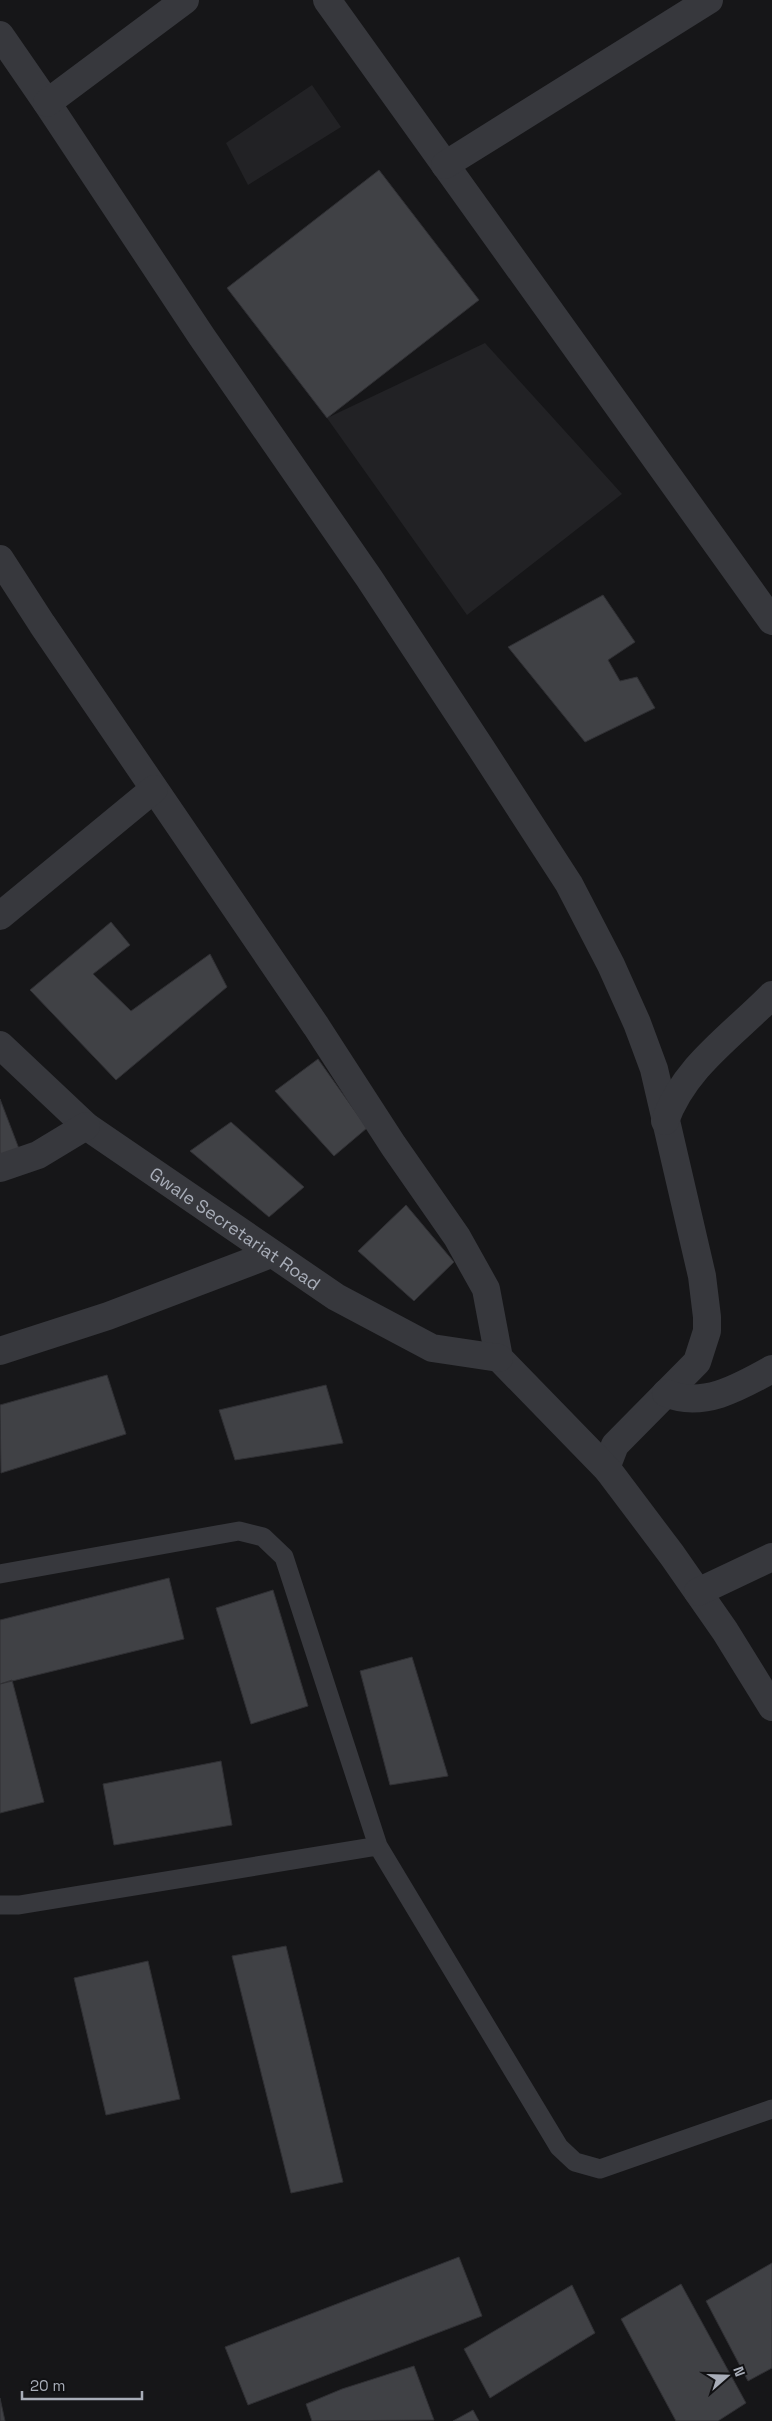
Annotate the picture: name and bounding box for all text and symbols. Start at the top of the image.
street label: Gwale Secretariat Road [145,1162,325,1295]
north arrow [702,2351,752,2401]
text: N [729,2364,749,2379]
scale bar [22,2368,142,2400]
text: 20 m [30,2376,65,2395]

